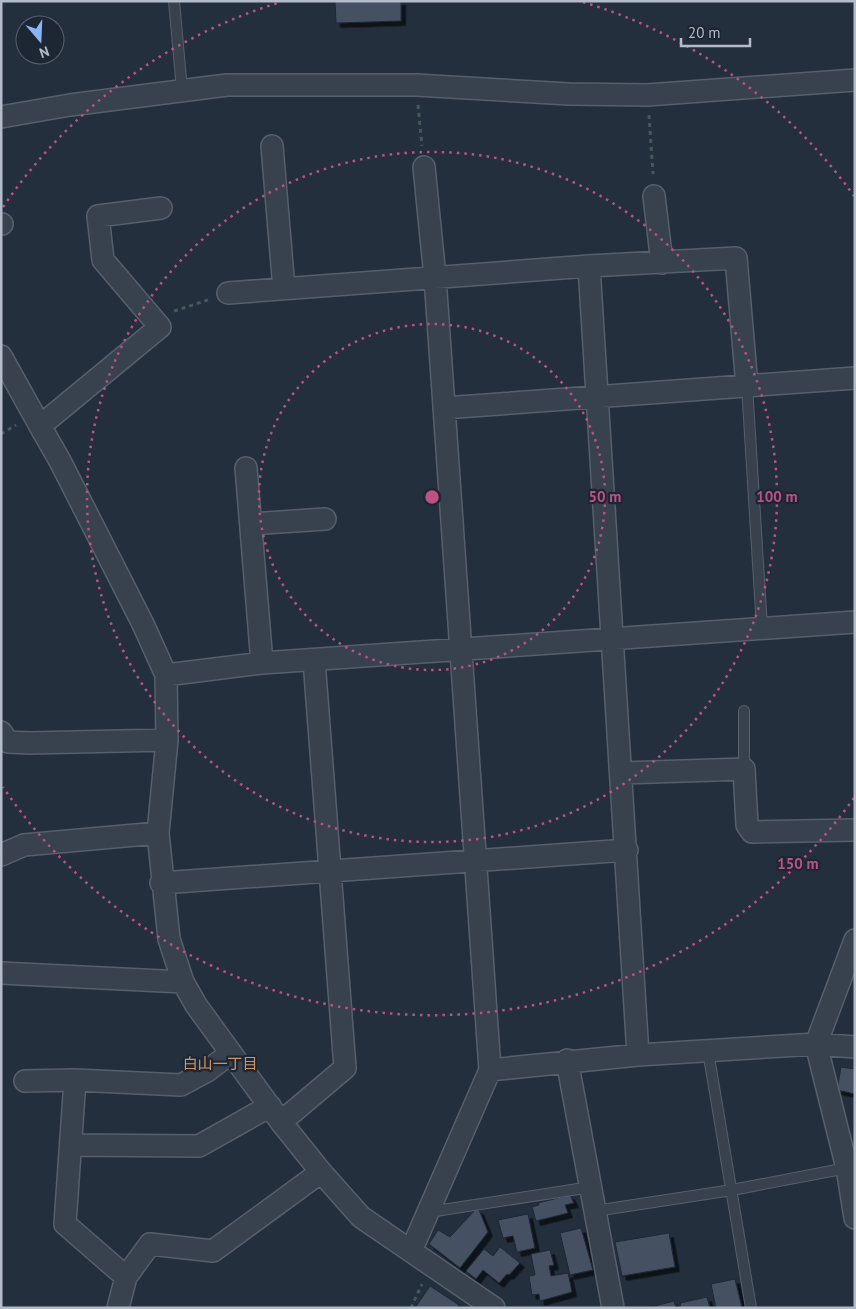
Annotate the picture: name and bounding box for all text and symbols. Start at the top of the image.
north arrow [15,15,65,65]
scale bar [681,15,750,47]
text: 20 m [688,23,721,42]
text: N [37,42,52,62]
text: 50 m [589,487,621,506]
text: 100 m [756,487,798,506]
centre of rings [423,488,441,506]
text: 150 m [777,854,819,873]
district label: 白山一丁目 [182,1054,258,1073]

